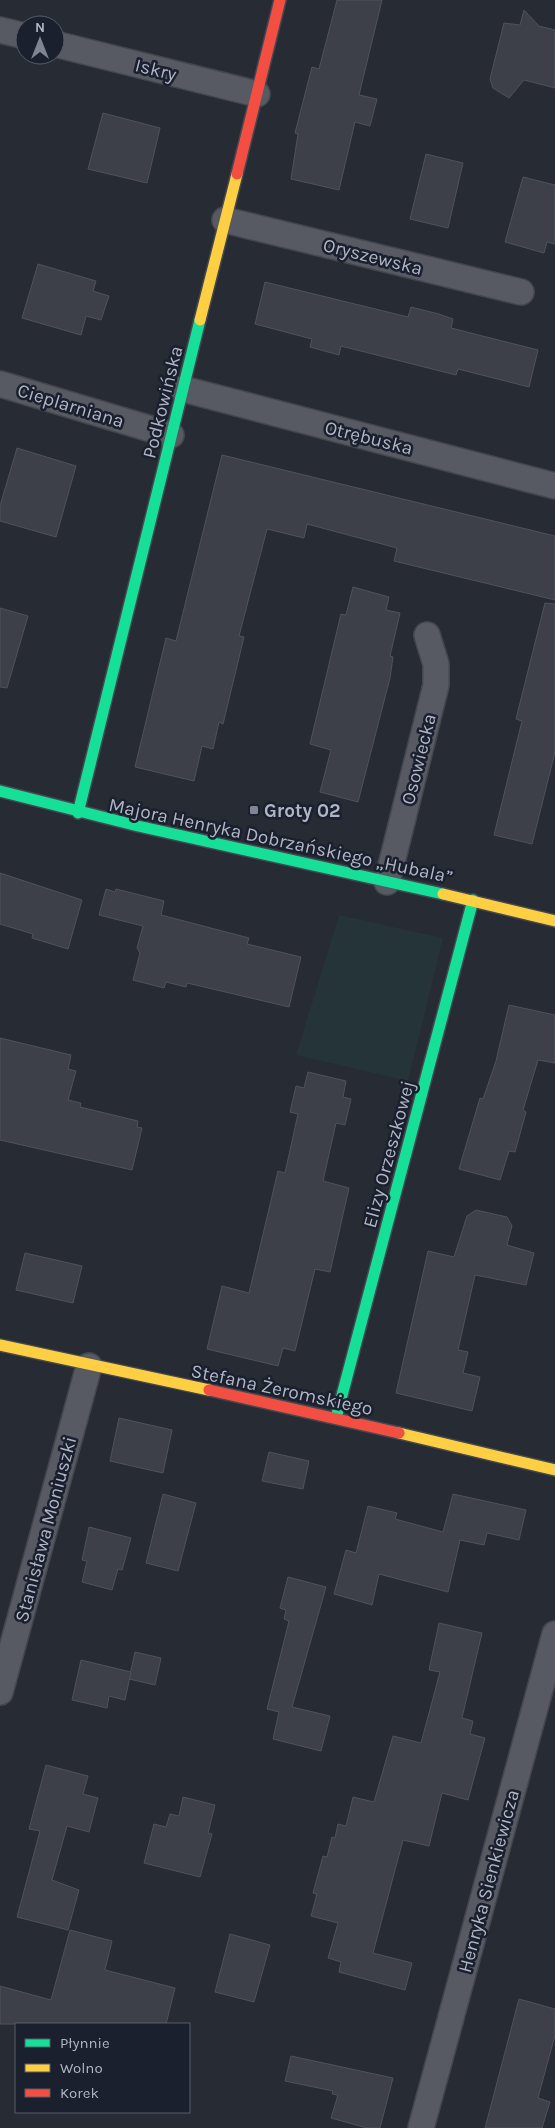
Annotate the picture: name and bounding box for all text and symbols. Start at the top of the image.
north arrow [15,15,65,65]
text: N [35,19,45,36]
street label: Iskry [133,54,179,86]
street label: Oryszewska [321,234,425,280]
street label: Podkowińska [138,344,188,461]
street label: Cieplarniana [15,379,127,433]
street label: Otrębuska [322,416,415,460]
street label: Osowiecka [397,712,441,807]
street label: Majora Henryka Dobrzańskiego „Hubala” [107,794,455,888]
place label: Groty 02 [264,800,340,822]
marker: Groty 02 [248,804,260,816]
street label: Elizy Orzeszkowej [359,1078,419,1230]
street label: Stefana Żeromskiego [189,1360,375,1420]
street label: Stanisława Moniuszki [11,1434,81,1624]
street label: Henryka Sienkiewicza [454,1787,524,1975]
legend [15,2023,190,2113]
text: Płynnie [60,2034,110,2052]
text: Wolno [60,2059,103,2077]
text: Korek [60,2084,99,2102]

